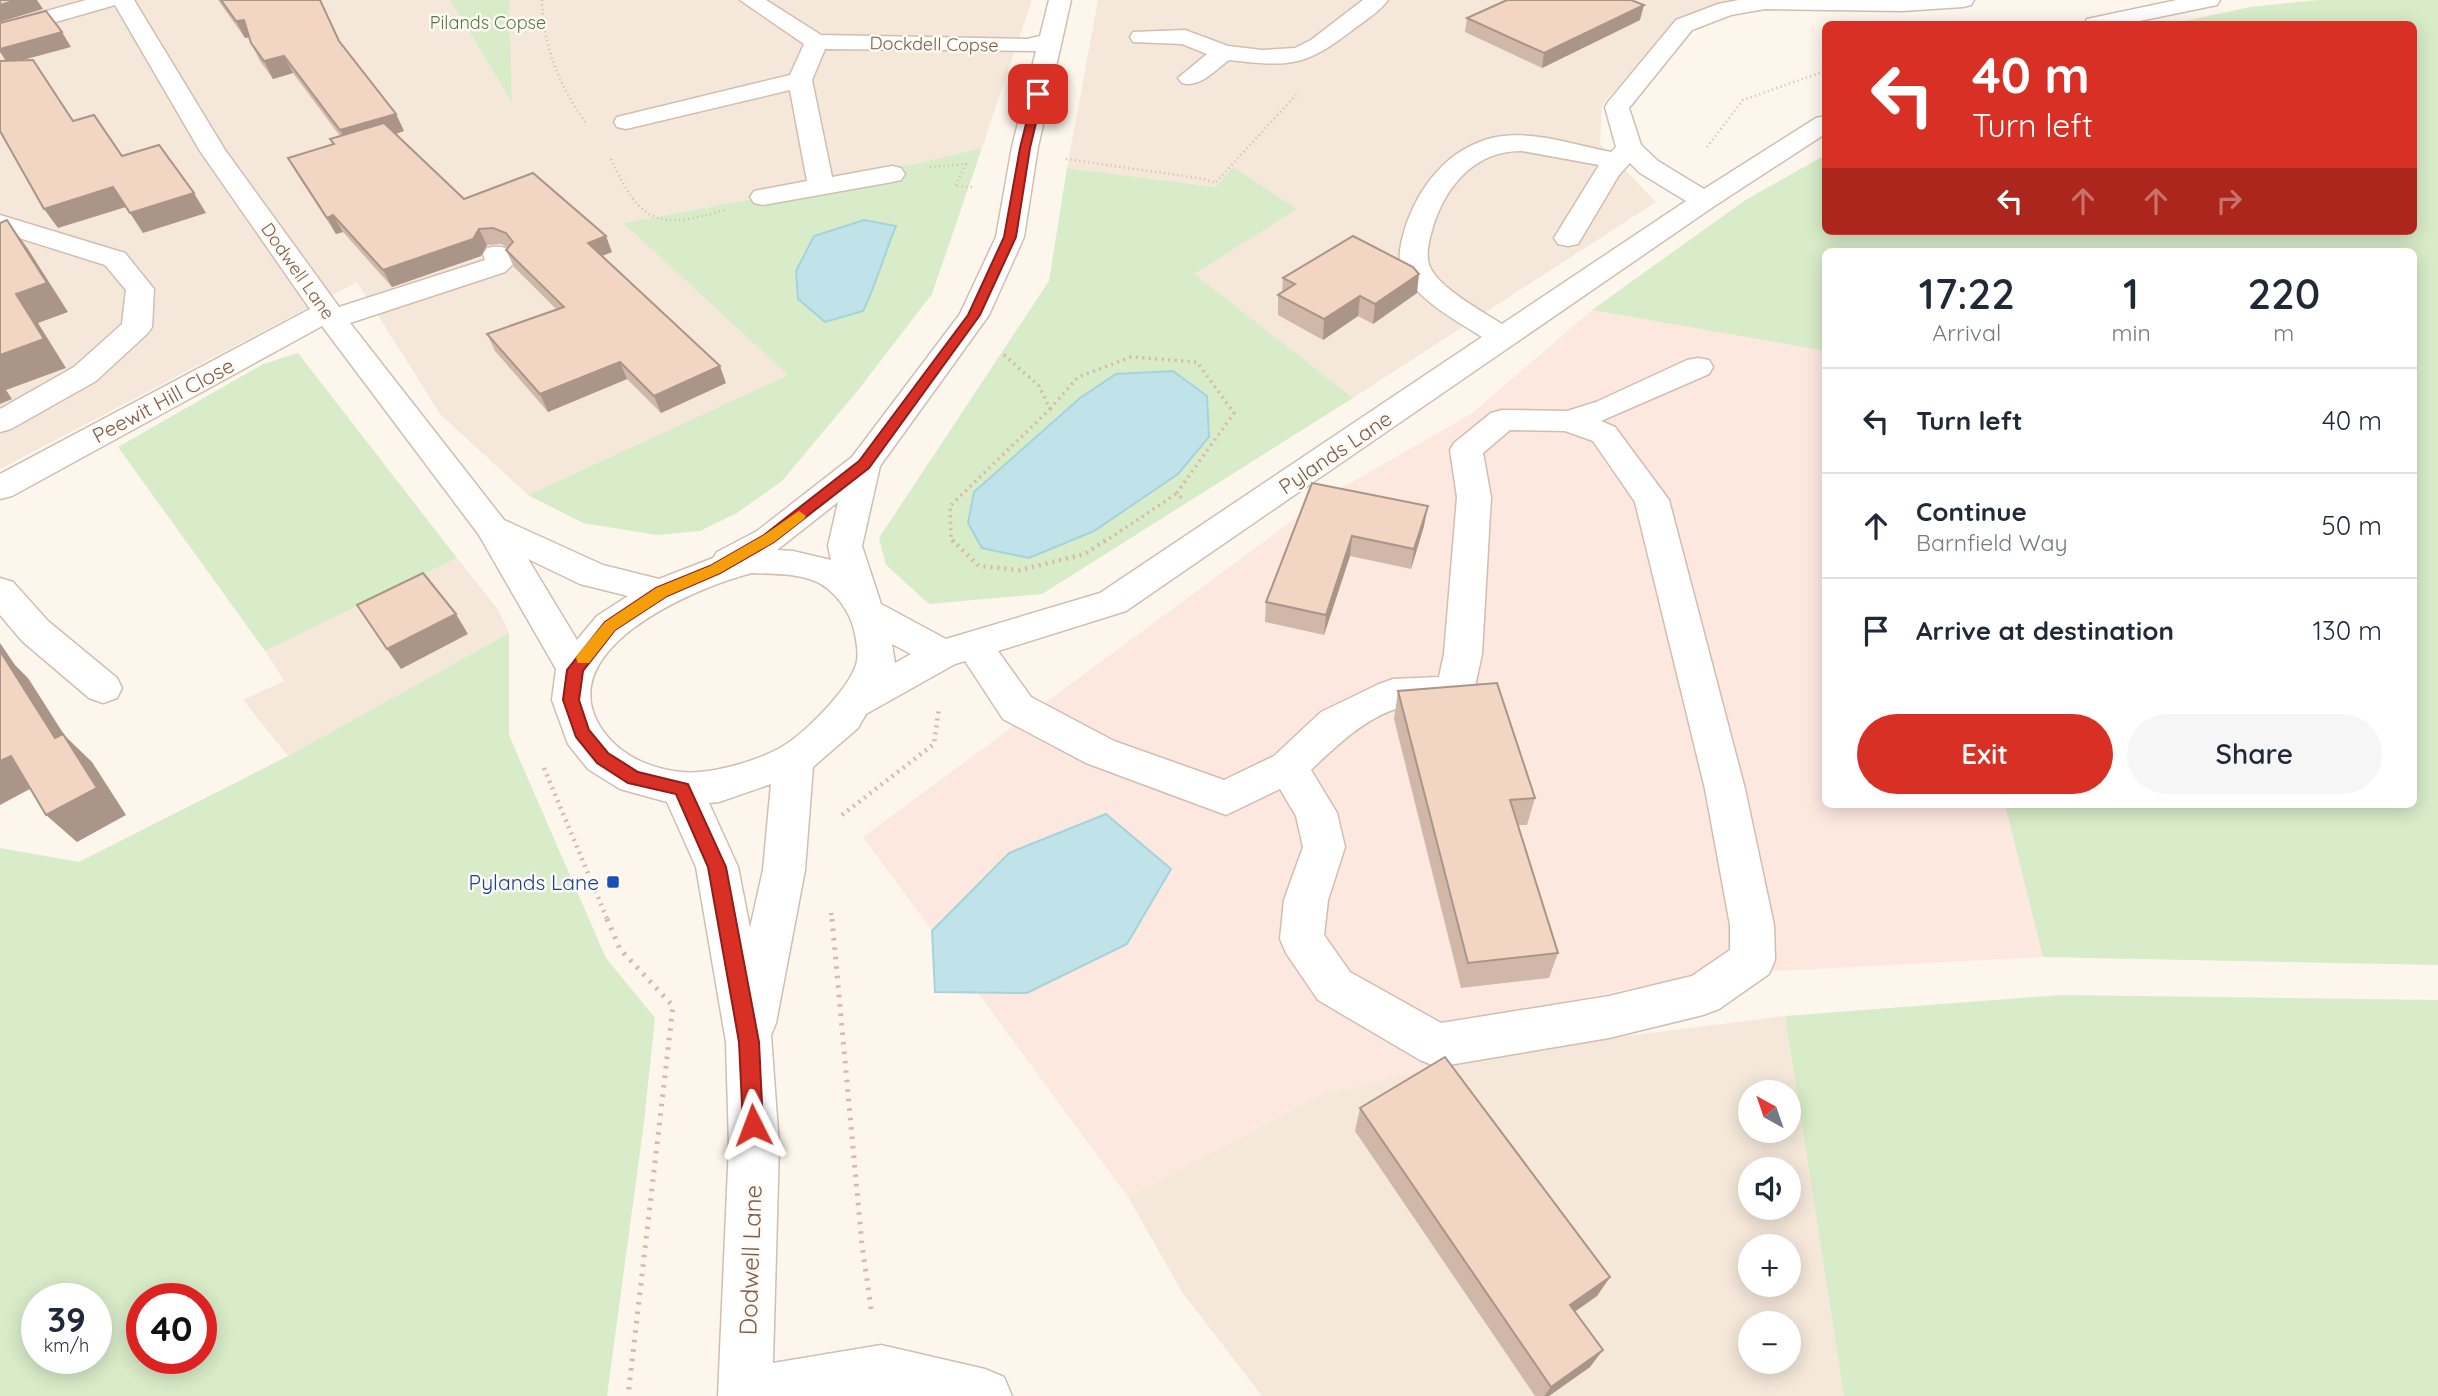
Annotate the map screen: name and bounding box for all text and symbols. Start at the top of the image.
park label: Pilands Copse [430,11,546,34]
street label: Dockdell Copse [869,31,999,57]
text: 40 m [1972,44,2090,105]
icon: left [1857,49,1948,140]
pin [1008,64,1068,124]
icon: arrive [1019,75,1057,113]
text: Turn left [1972,105,2093,145]
icon: left [1991,182,2029,220]
icon: ahead [2064,182,2102,220]
icon: ahead [2137,182,2175,220]
icon: right [2210,182,2248,220]
street label: Dodwell Lane [256,218,340,324]
text: 17:22 [1919,267,2015,320]
text: 1 [2123,267,2139,320]
text: 220 [2247,267,2320,320]
text: Arrival [1932,318,2001,347]
text: min [2112,318,2151,347]
text: m [2273,318,2294,347]
street label: Peewit Hill Close [88,352,238,448]
icon: left [1857,402,1895,440]
text: Turn left [1916,404,2023,437]
text: 40 m [2322,404,2382,437]
street label: Pylands Lane [1274,405,1396,499]
text: Continue [1916,495,2027,528]
icon: ahead [1857,507,1895,545]
text: 50 m [2322,509,2382,542]
text: Barnfield Way [1916,528,2068,557]
icon: arrive [1857,612,1895,650]
text: Arrive at destination [1916,614,2174,647]
text: 130 m [2312,614,2382,647]
button: Exit [1857,714,2113,794]
button: Share [2127,714,2382,794]
place label: Pylands Lane [468,869,599,895]
marker: Pylands Lane [605,874,621,890]
north arrow [1738,1080,1801,1143]
map controls [1738,1080,1801,1374]
position arrow [716,1088,790,1162]
button: sound [1738,1157,1801,1220]
street label: Dodwell Lane [732,1184,768,1336]
button: + [1738,1234,1801,1297]
speed limit sign: 40 [126,1283,217,1374]
text: 39 [47,1297,86,1341]
button: − [1738,1311,1801,1374]
text: km/h [44,1334,89,1357]

